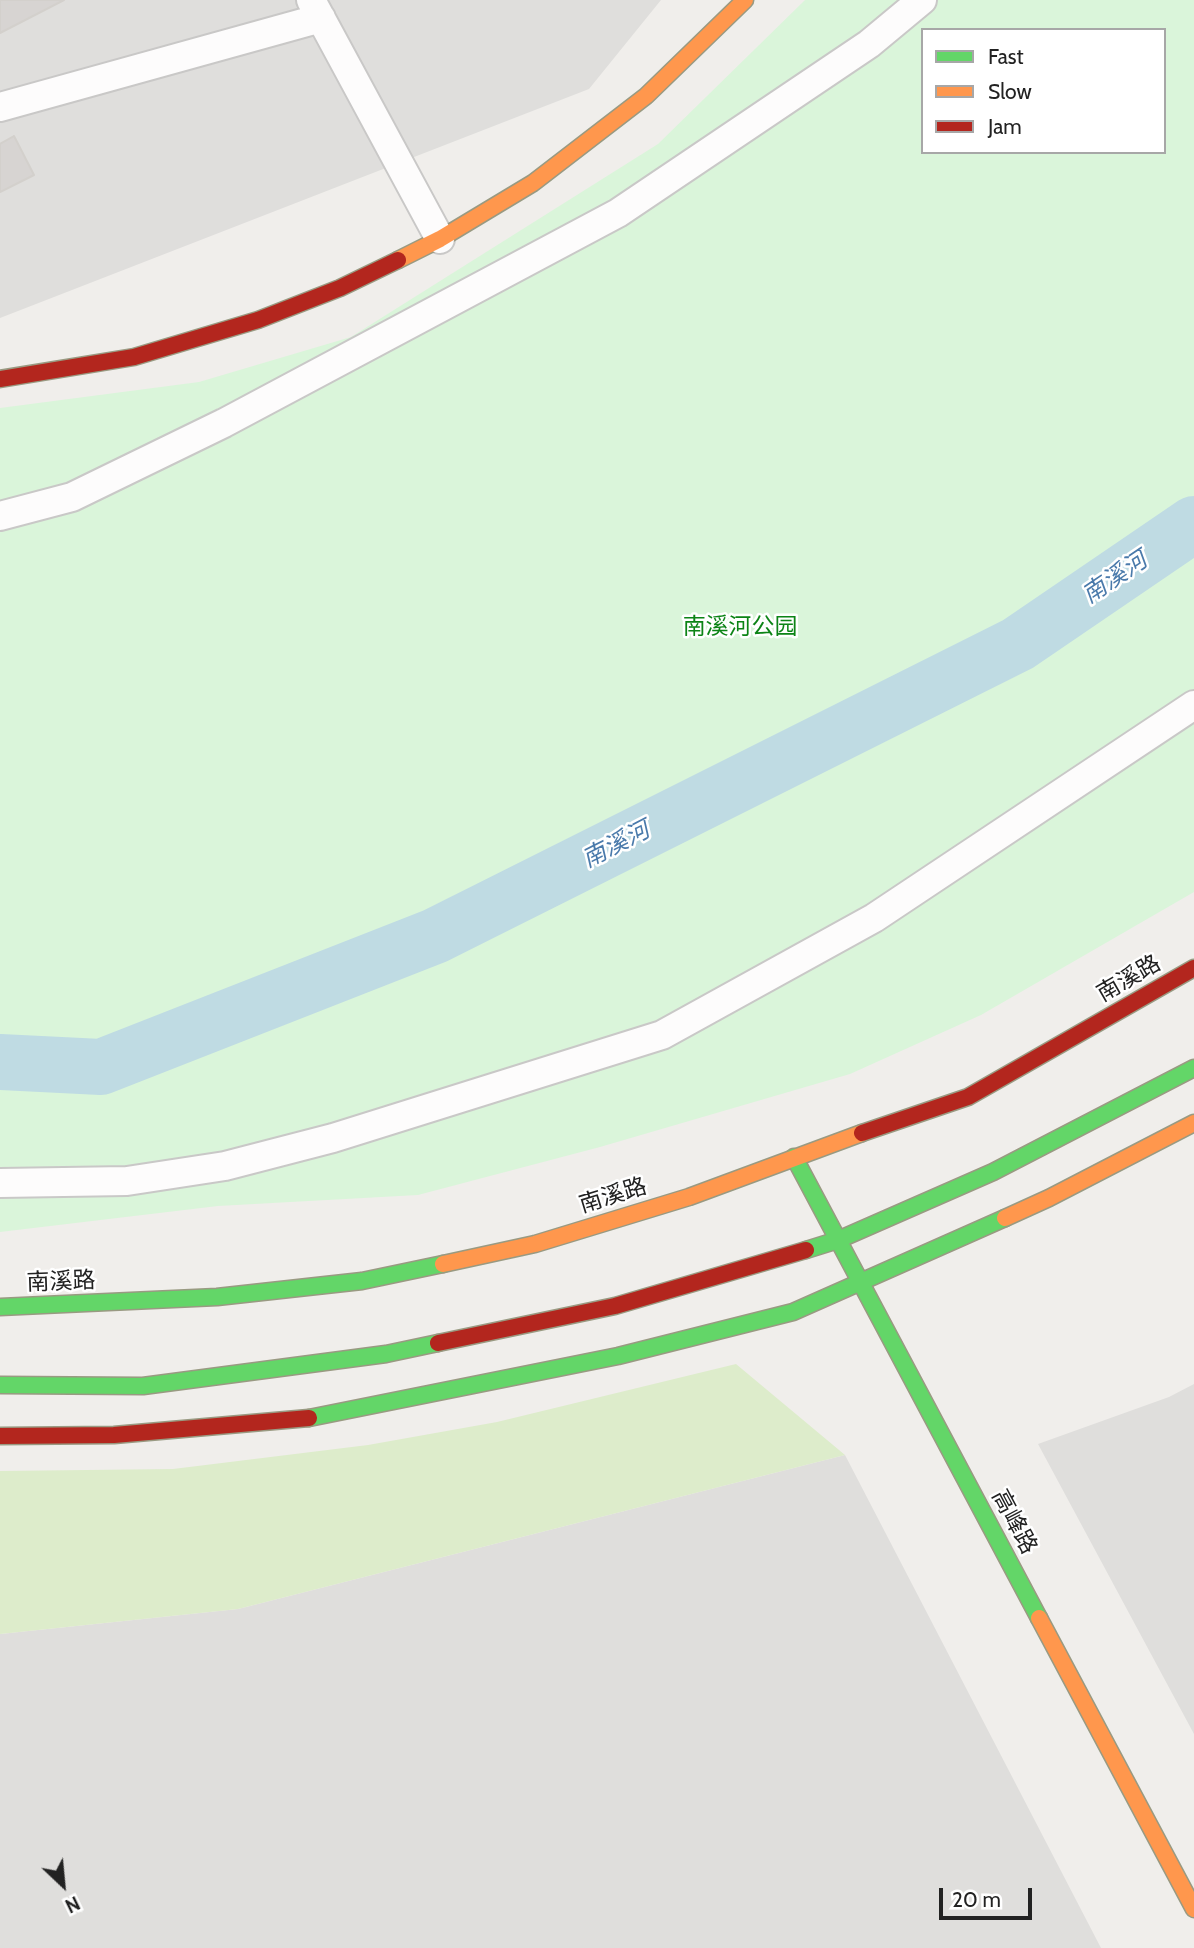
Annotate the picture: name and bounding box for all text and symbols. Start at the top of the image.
legend [921,28,1166,154]
text: Fast [988,44,1024,69]
text: Slow [988,79,1032,104]
text: Jam [988,114,1022,139]
water label: 南溪河 [1077,546,1153,610]
park label: 南溪河公园 [683,613,797,641]
water label: 南溪河 [577,816,655,874]
street label: 南溪路 [1092,950,1166,1008]
street label: 南溪路 [576,1173,650,1219]
street label: 南溪路 [26,1267,96,1297]
street label: 高峰路 [986,1485,1042,1559]
north arrow [28,1850,98,1920]
scale bar [942,1874,1035,1918]
text: 20 m [952,1887,1001,1912]
text: N [61,1891,84,1918]

